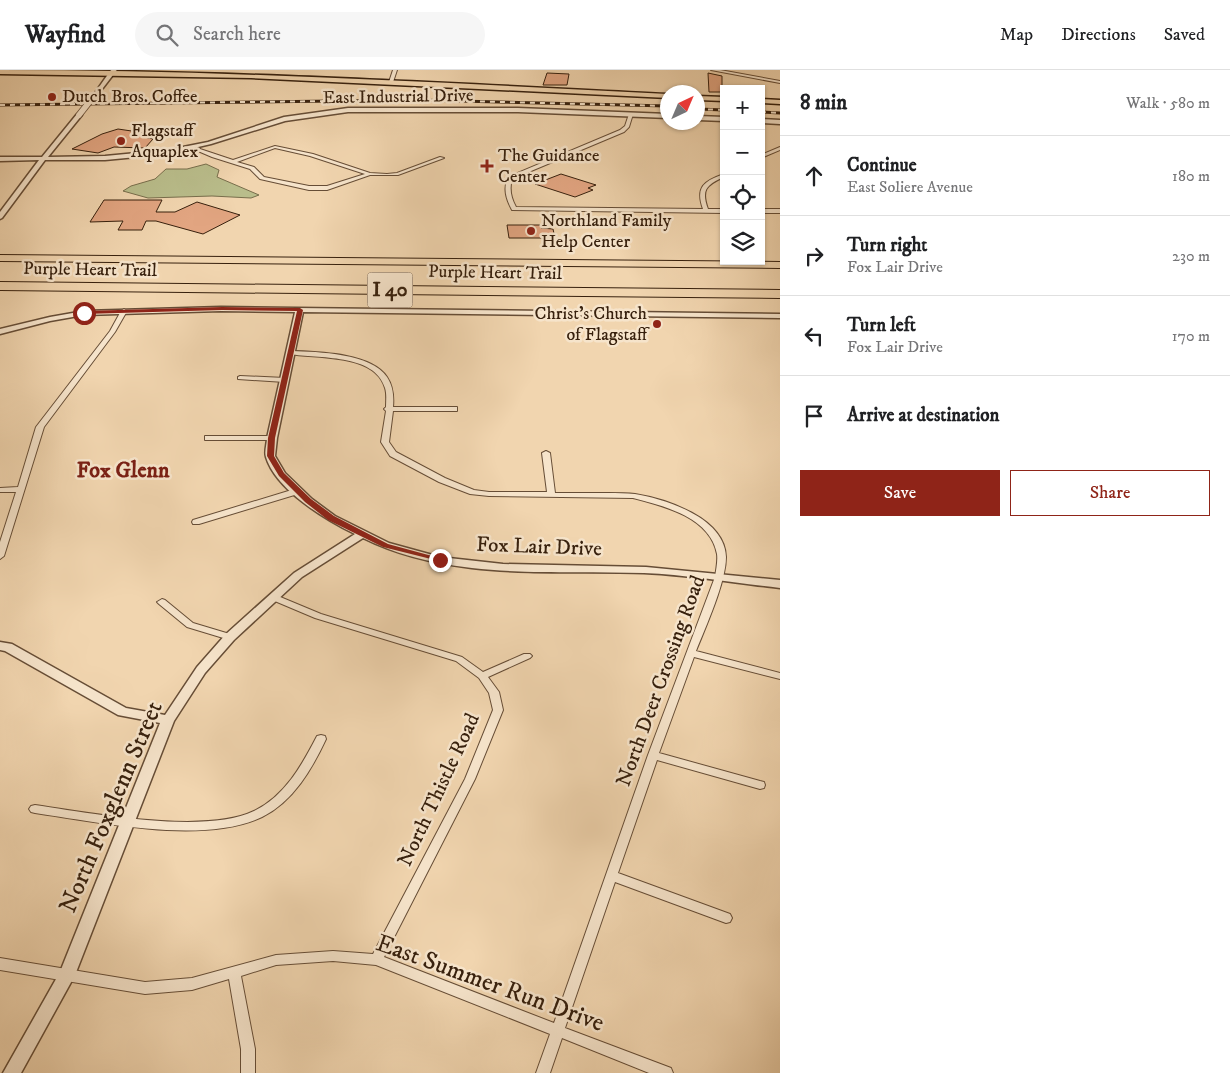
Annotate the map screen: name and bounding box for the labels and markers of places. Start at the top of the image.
place label: Dutch Bros. Coffee [62,86,197,108]
marker: Dutch Bros. Coffee [46,91,58,103]
place label: Flagstaff Aquaplex [131,120,198,163]
marker: Flagstaff Aquaplex [115,135,127,147]
place label: The Guidance Center [498,145,599,188]
marker: The Guidance Center [480,159,494,173]
place label: Northland Family Help Center [541,210,672,253]
marker: Northland Family Help Center [525,225,537,237]
place label: Christ's Church of Flagstaff [534,303,650,346]
marker: Christ's Church of Flagstaff [651,318,663,330]

